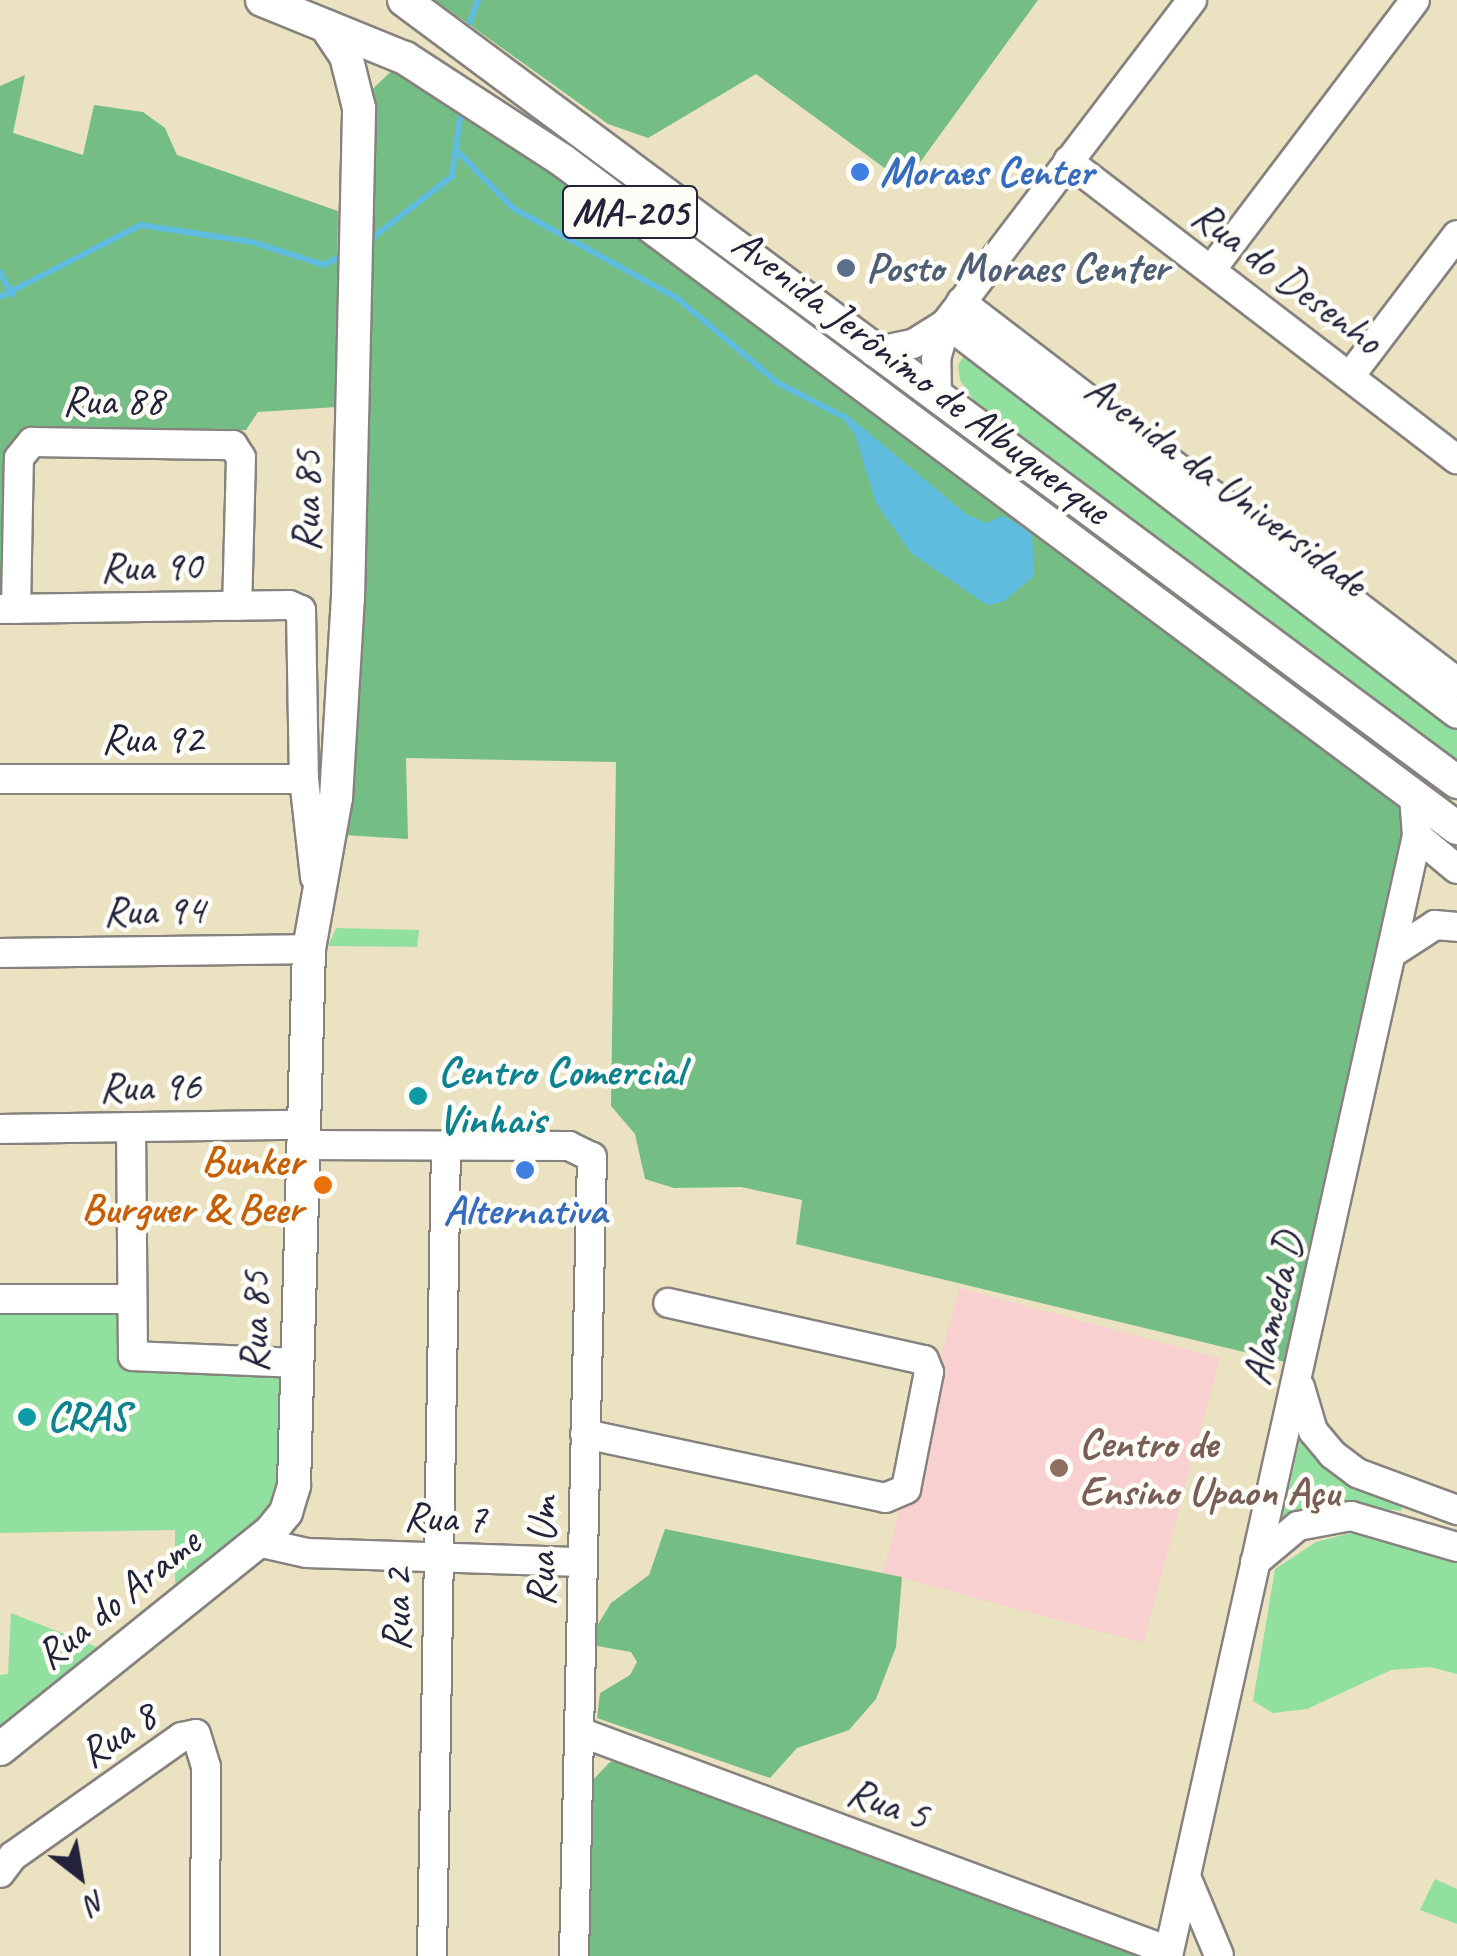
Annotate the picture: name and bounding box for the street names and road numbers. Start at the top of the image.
road number: MA-205 [560,177,700,247]
street label: Rua do Desenho [1182,190,1392,366]
street label: Avenida Jerônimo de Albuquerque [722,218,1120,536]
street label: Avenida da Universidade [1075,363,1377,609]
street label: Rua 88 [62,376,164,426]
street label: Rua 85 [281,450,333,552]
street label: Rua 90 [100,541,202,593]
street label: Rua 92 [101,714,203,764]
street label: Rua 94 [103,885,205,937]
street label: Rua 96 [99,1061,201,1113]
street label: Alameda D [1231,1228,1315,1390]
street label: Rua 85 [229,1271,281,1373]
street label: Rua 7 [403,1491,487,1545]
street label: Rua Um [516,1497,568,1607]
street label: Rua do Arame [25,1517,211,1681]
street label: Rua 2 [371,1568,423,1652]
street label: Rua 8 [70,1691,166,1779]
street label: Rua 5 [841,1766,935,1842]

